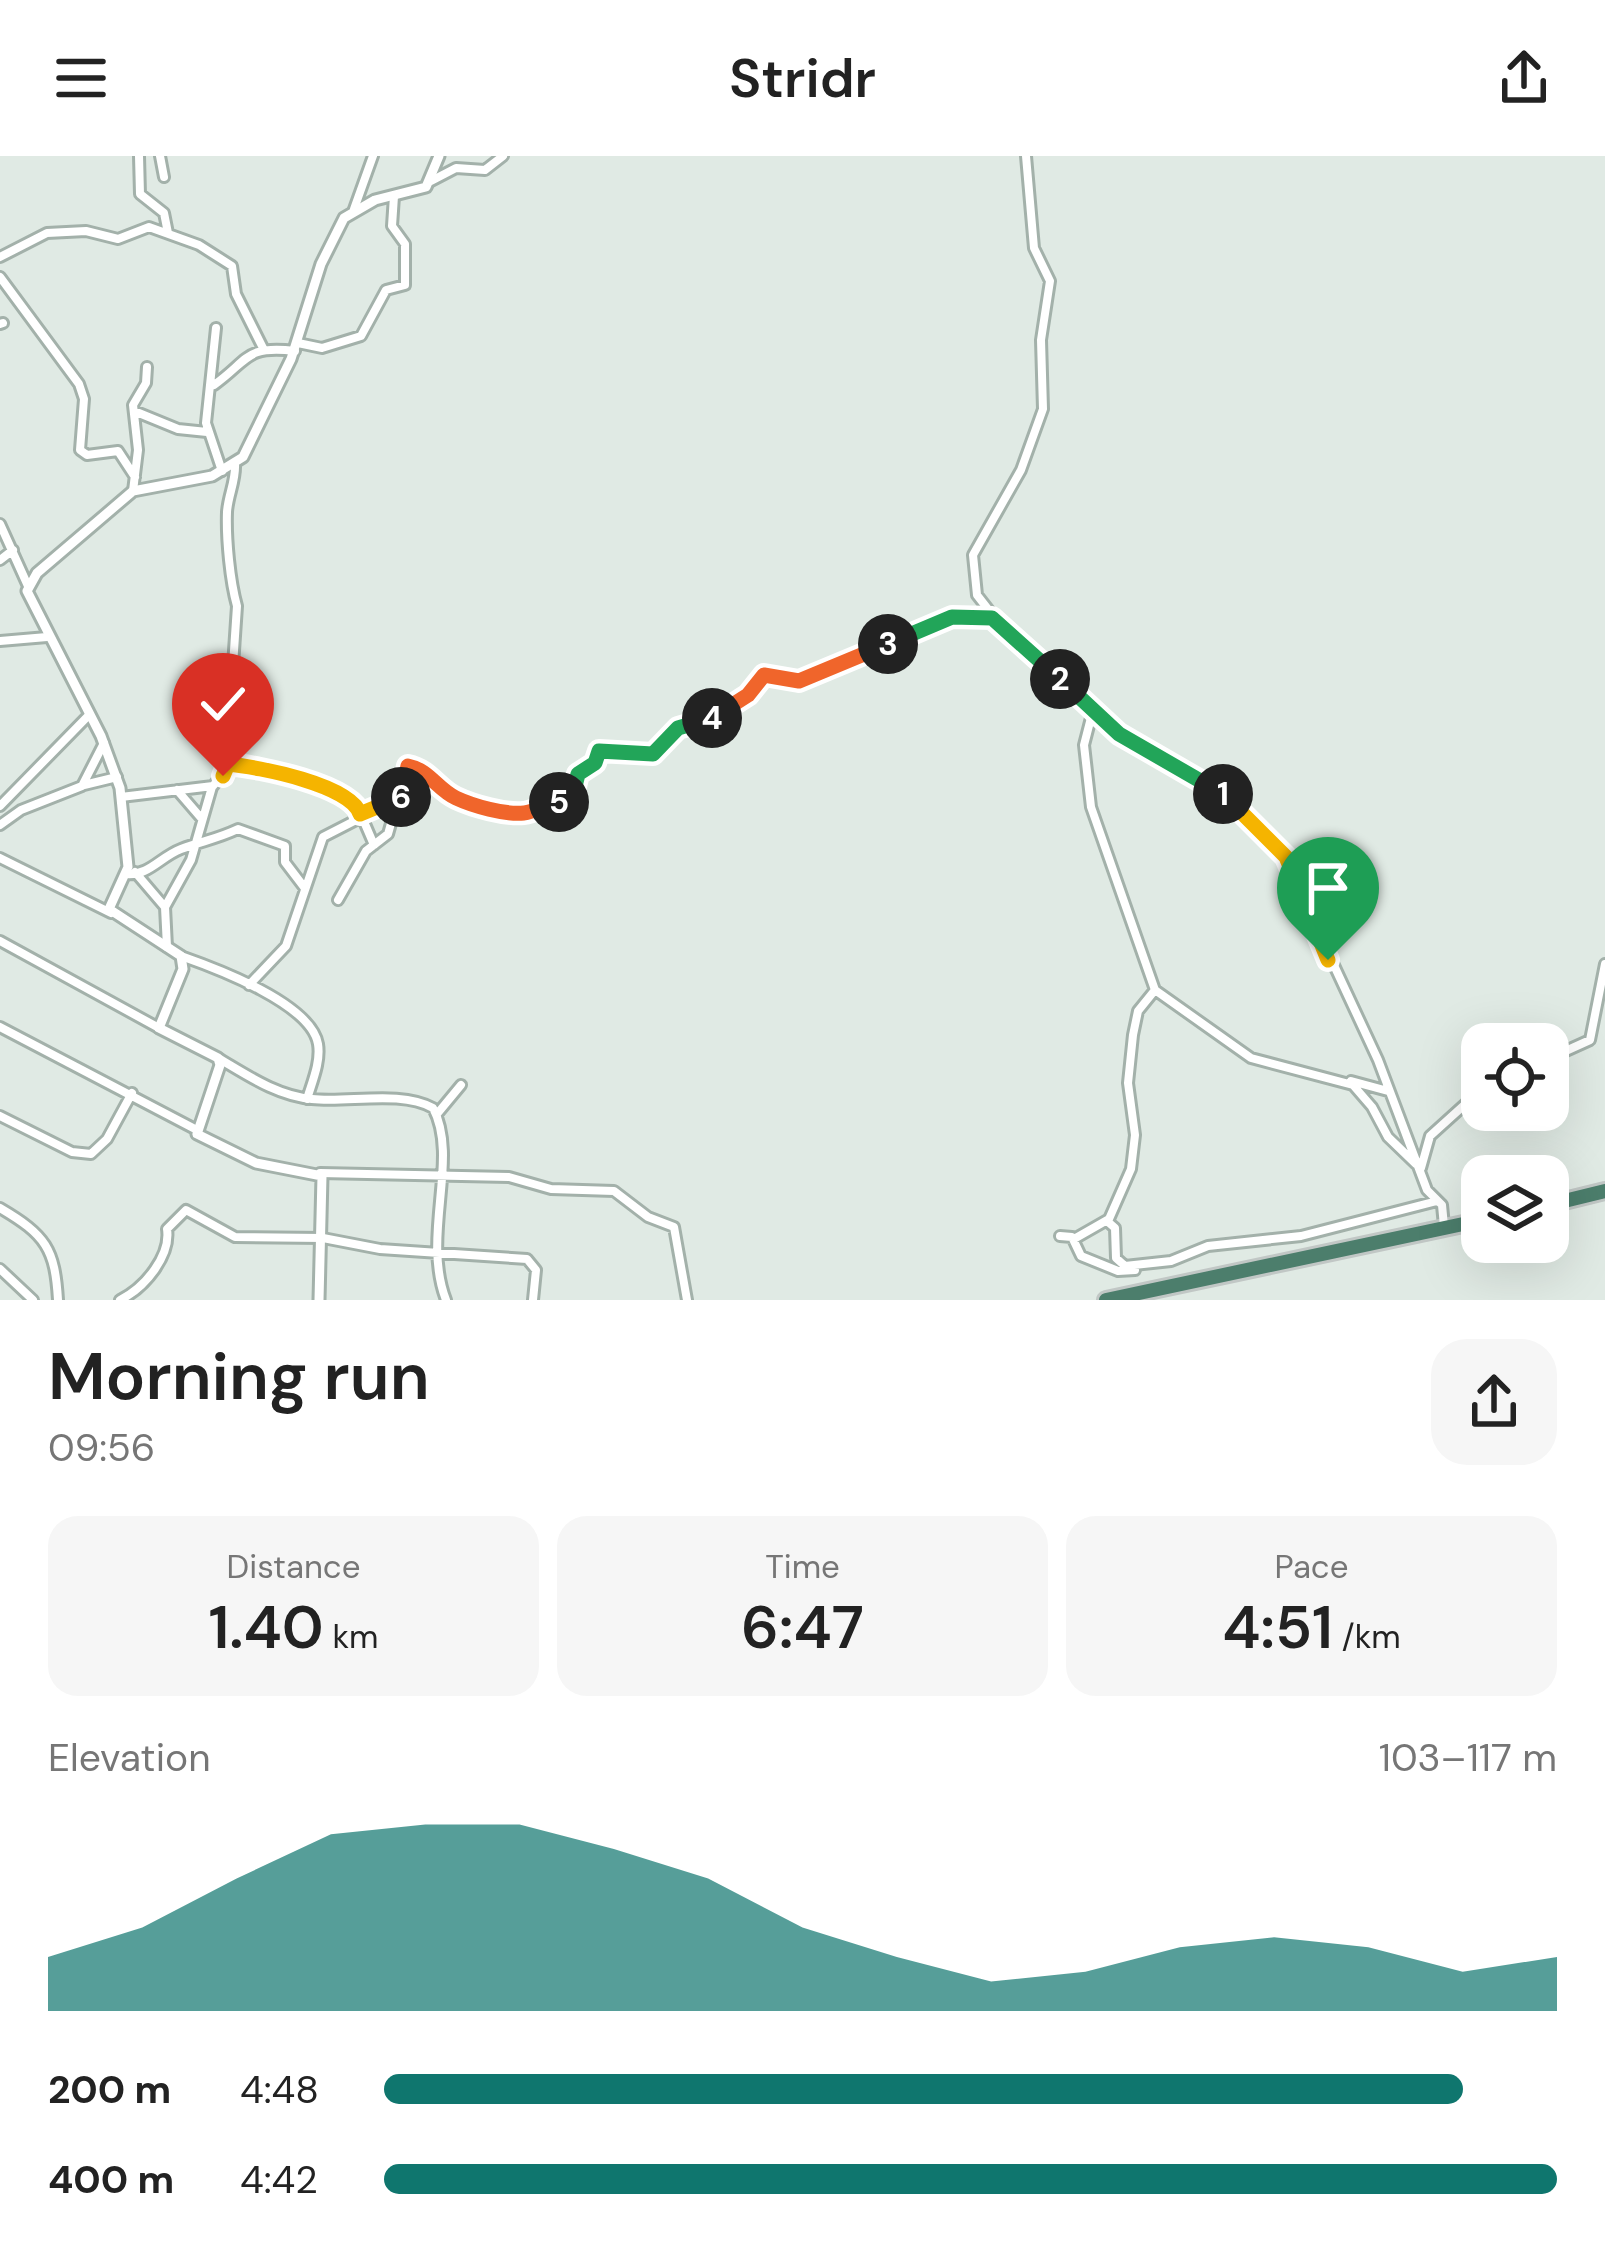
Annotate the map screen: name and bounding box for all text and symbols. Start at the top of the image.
text: Stridr [729,43,876,114]
icon: menu [48,45,114,111]
icon: share [1491,45,1557,111]
pin: 3 [858,614,918,674]
text: 3 [878,622,898,665]
pin: 2 [1030,649,1090,709]
pin [172,653,274,776]
text: 2 [1050,657,1070,700]
icon: check [190,671,256,737]
pin: 4 [682,688,742,748]
text: 4 [701,696,723,739]
pin: 1 [1193,764,1253,824]
pin: 6 [371,767,431,827]
pin: 5 [529,772,589,832]
text: 1 [1217,772,1229,815]
text: 6 [391,775,411,818]
text: 5 [549,780,569,823]
pin [1277,837,1379,960]
icon: arrive [1295,855,1361,921]
map controls [1461,1023,1569,1263]
button: locate [1461,1023,1569,1131]
button: layers [1461,1155,1569,1263]
text: Morning run [48,1334,430,1419]
button: share [1431,1339,1557,1465]
text: 09:56 [48,1422,155,1473]
text: Distance [227,1545,360,1588]
text: Time [765,1545,840,1588]
text: Pace [1275,1545,1348,1588]
text: 1.40 [208,1588,324,1667]
text: 6:47 [741,1588,864,1667]
text: 4:51 [1222,1588,1333,1667]
text: km [324,1615,379,1658]
text: /km [1333,1615,1401,1658]
text: Elevation [48,1732,211,1783]
text: 103–117 m [1379,1732,1557,1783]
text: 200 m [48,2064,171,2115]
text: 4:48 [240,2064,319,2115]
text: 400 m [48,2154,174,2205]
text: 4:42 [240,2154,318,2205]

